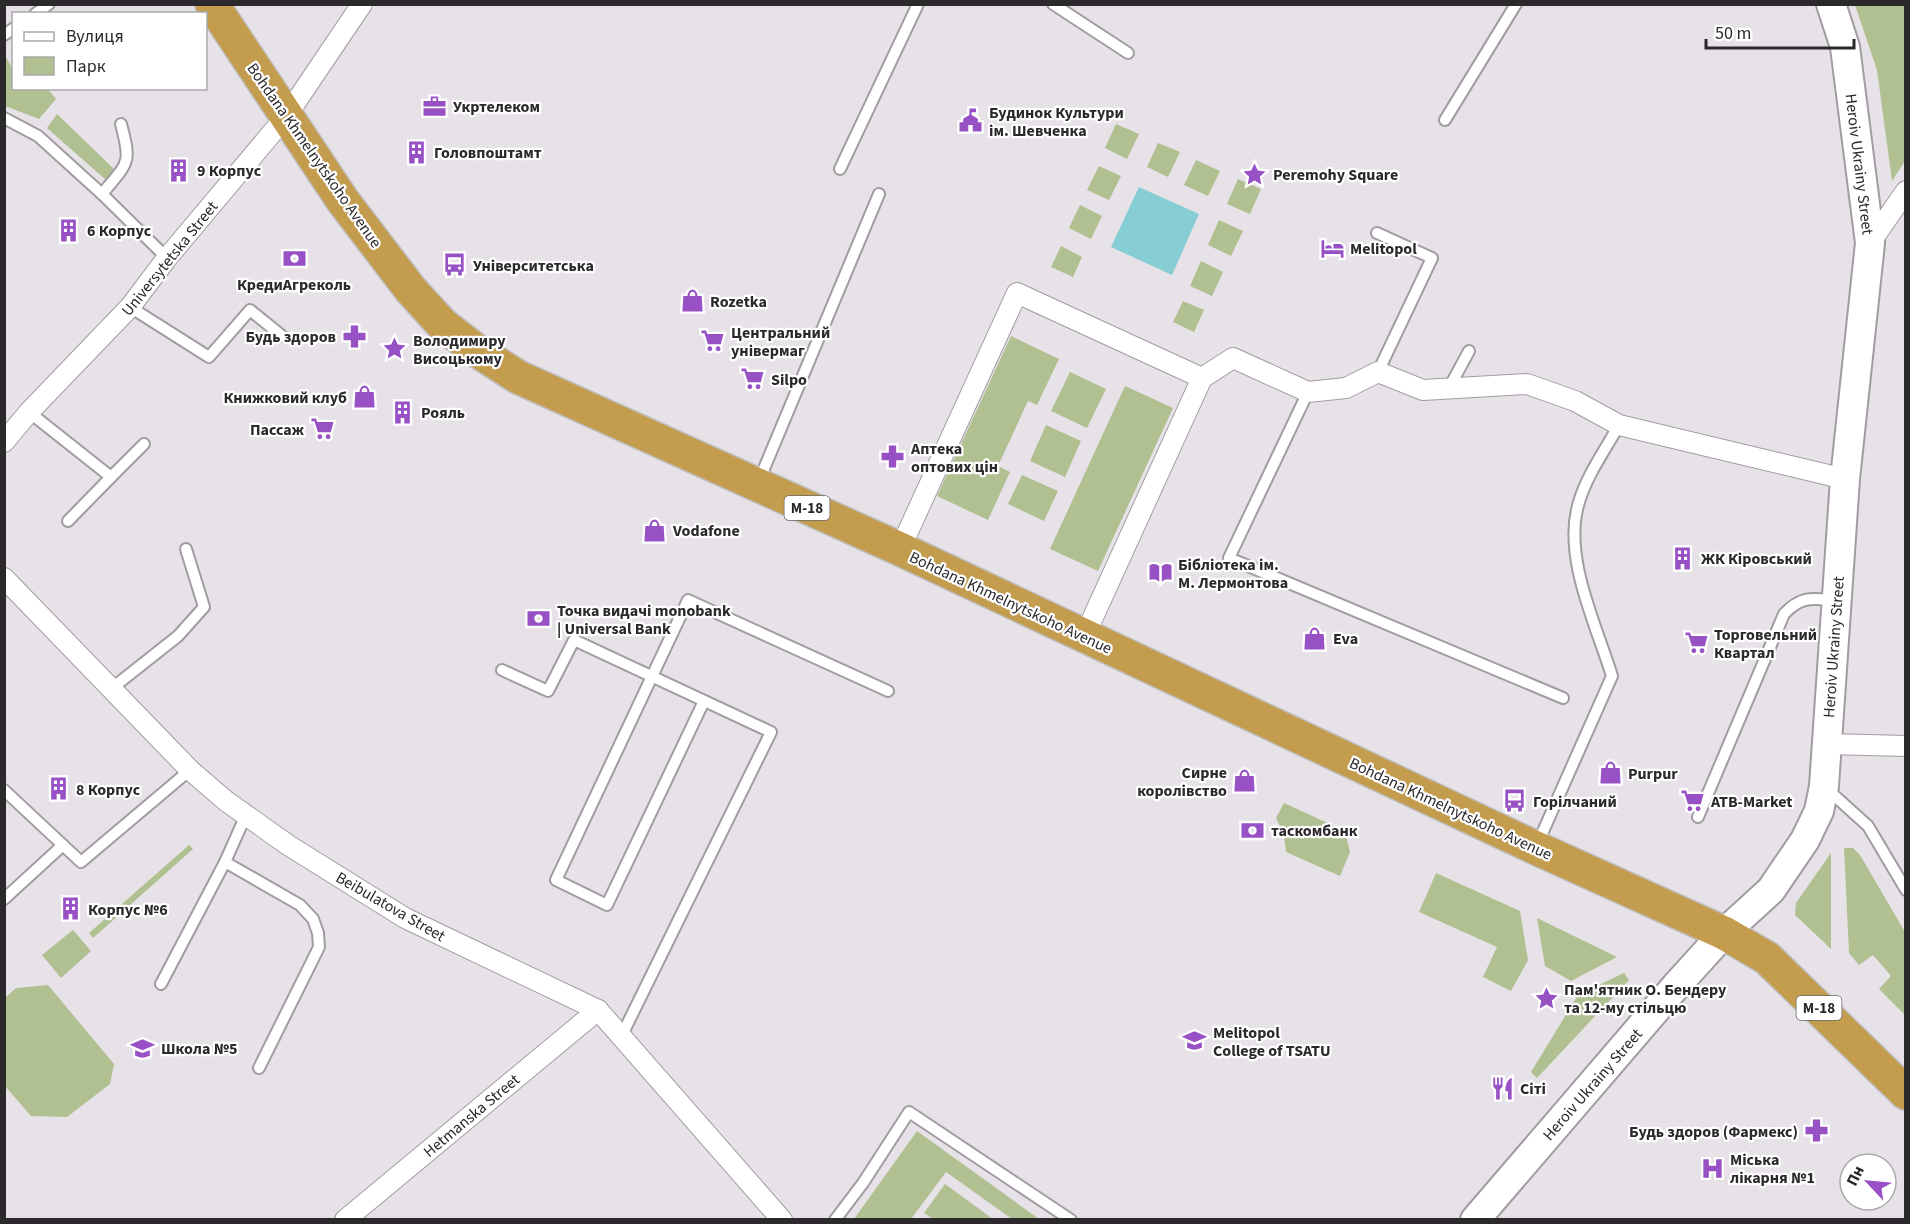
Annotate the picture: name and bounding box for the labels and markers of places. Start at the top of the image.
office icon: Укртелеком [422,93,448,119]
place label: Укртелеком [453,96,540,118]
place label: Будинок Культури ім. Шевченка [989,102,1124,142]
public building icon: Будинок Культури ім. Шевченка [958,108,984,134]
building icon: Головпоштамт [403,139,429,165]
place label: Головпоштамт [434,142,542,164]
building icon: 9 Корпус [166,157,192,183]
place label: 9 Корпус [197,160,262,182]
place icon: Peremohy Square [1242,161,1268,187]
place label: Peremohy Square [1273,164,1398,186]
building icon: 6 Корпус [56,217,82,243]
place label: 6 Корпус [87,220,152,242]
hotel icon: Melitopol [1319,235,1345,261]
place label: Melitopol [1350,238,1417,260]
bank icon: КредиАгреколь [281,246,307,272]
bus stop icon: Університетська [442,252,468,278]
place label: Університетська [473,255,594,277]
place label: КредиАгреколь [237,274,351,296]
shop icon: Rozetka [679,288,705,314]
place label: Rozetka [710,291,767,313]
place label: Центральний універмаг [731,322,830,362]
pharmacy icon: Будь здоров [341,323,367,349]
place label: Будь здоров [245,326,336,348]
supermarket icon: Центральний універмаг [700,328,726,354]
place label: Володимиру Висоцькому [413,330,506,370]
place icon: Володимиру Висоцькому [382,336,408,362]
supermarket icon: Silpo [740,366,766,392]
place label: Silpo [771,369,807,391]
shop icon: Книжковий клуб [352,384,378,410]
place label: Книжковий клуб [224,387,347,409]
building icon: Рояль [390,399,416,425]
place label: Рояль [421,402,465,424]
supermarket icon: Пассаж [309,416,335,442]
place label: Пассаж [250,419,305,441]
place label: Аптека оптових цін [910,438,998,478]
pharmacy icon: Аптека оптових цін [880,444,906,470]
shop icon: Vodafone [642,517,668,543]
place label: Vodafone [672,520,740,542]
building icon: ЖК Кіровський [1670,545,1696,571]
place label: ЖК Кіровський [1701,548,1812,570]
place label: Бібліотека ім. М. Лермонтова [1178,554,1288,594]
library icon: Бібліотека ім. М. Лермонтова [1147,560,1173,586]
place label: Точка видачі monobank | Universal Bank [557,600,731,640]
bank icon: Точка видачі monobank | Universal Bank [526,606,552,632]
place label: Торговельний Квартал [1714,624,1817,664]
shop icon: Eva [1302,625,1328,651]
place label: Eva [1333,628,1358,650]
supermarket icon: Торговельний Квартал [1683,630,1709,656]
shop icon: Purpur [1597,760,1623,786]
place label: Сирне королівство [1137,762,1227,802]
place label: Purpur [1628,763,1678,785]
shop icon: Сирне королівство [1232,768,1258,794]
building icon: 8 Корпус [45,776,71,802]
place label: 8 Корпус [76,779,141,801]
bus stop icon: Горілчаний [1502,788,1528,814]
supermarket icon: ATB-Market [1680,788,1706,814]
place label: Горілчаний [1533,791,1617,813]
place label: ATB-Market [1710,791,1792,813]
bank icon: таскомбанк [1240,817,1266,843]
place label: таскомбанк [1271,820,1358,842]
building icon: Корпус №6 [57,896,83,922]
place label: Корпус №6 [88,899,168,921]
place label: Пам'ятник О. Бендеру та 12-му стільцю [1564,979,1727,1019]
place icon: Пам'ятник О. Бендеру та 12-му стільцю [1533,985,1559,1011]
place label: Melitopol College of TSATU [1213,1022,1331,1062]
school or university icon: Melitopol College of TSATU [1182,1028,1208,1054]
school or university icon: Школа №5 [130,1035,156,1061]
place label: Школа №5 [161,1038,238,1060]
restaurant icon: Сіті [1489,1075,1515,1101]
place label: Сіті [1520,1078,1546,1100]
pharmacy icon: Будь здоров (Фармекс) [1803,1118,1829,1144]
place label: Будь здоров (Фармекс) [1629,1121,1798,1143]
place label: Міська лікарня №1 [1730,1149,1815,1189]
hospital icon: Міська лікарня №1 [1699,1155,1725,1181]

